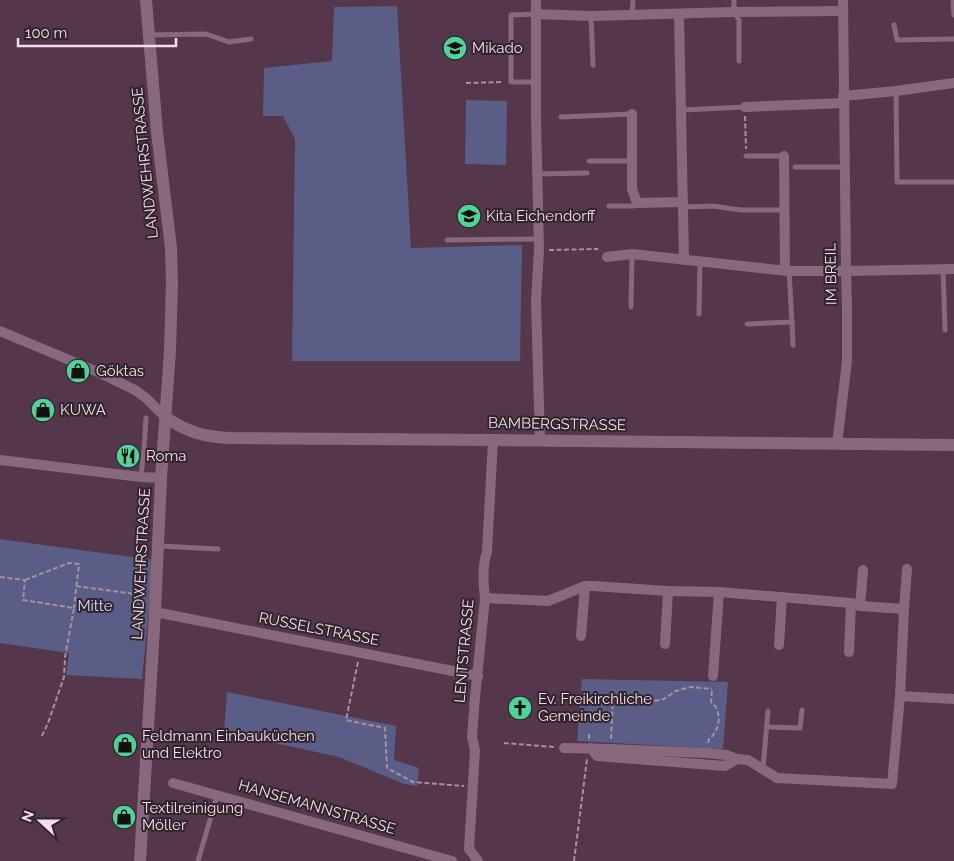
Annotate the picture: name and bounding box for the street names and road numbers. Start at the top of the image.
street label: LANDWEHRSTRASSE [128,87,162,239]
street label: IM BREIL [821,243,841,305]
street label: BAMBERGSTRASSE [488,414,626,434]
street label: LANDWEHRSTRASSE [128,488,154,640]
street label: LENTSTRASSE [451,598,477,704]
street label: RUSSELSTRASSE [257,608,381,650]
street label: HANSEMANNSTRASSE [236,776,398,838]

